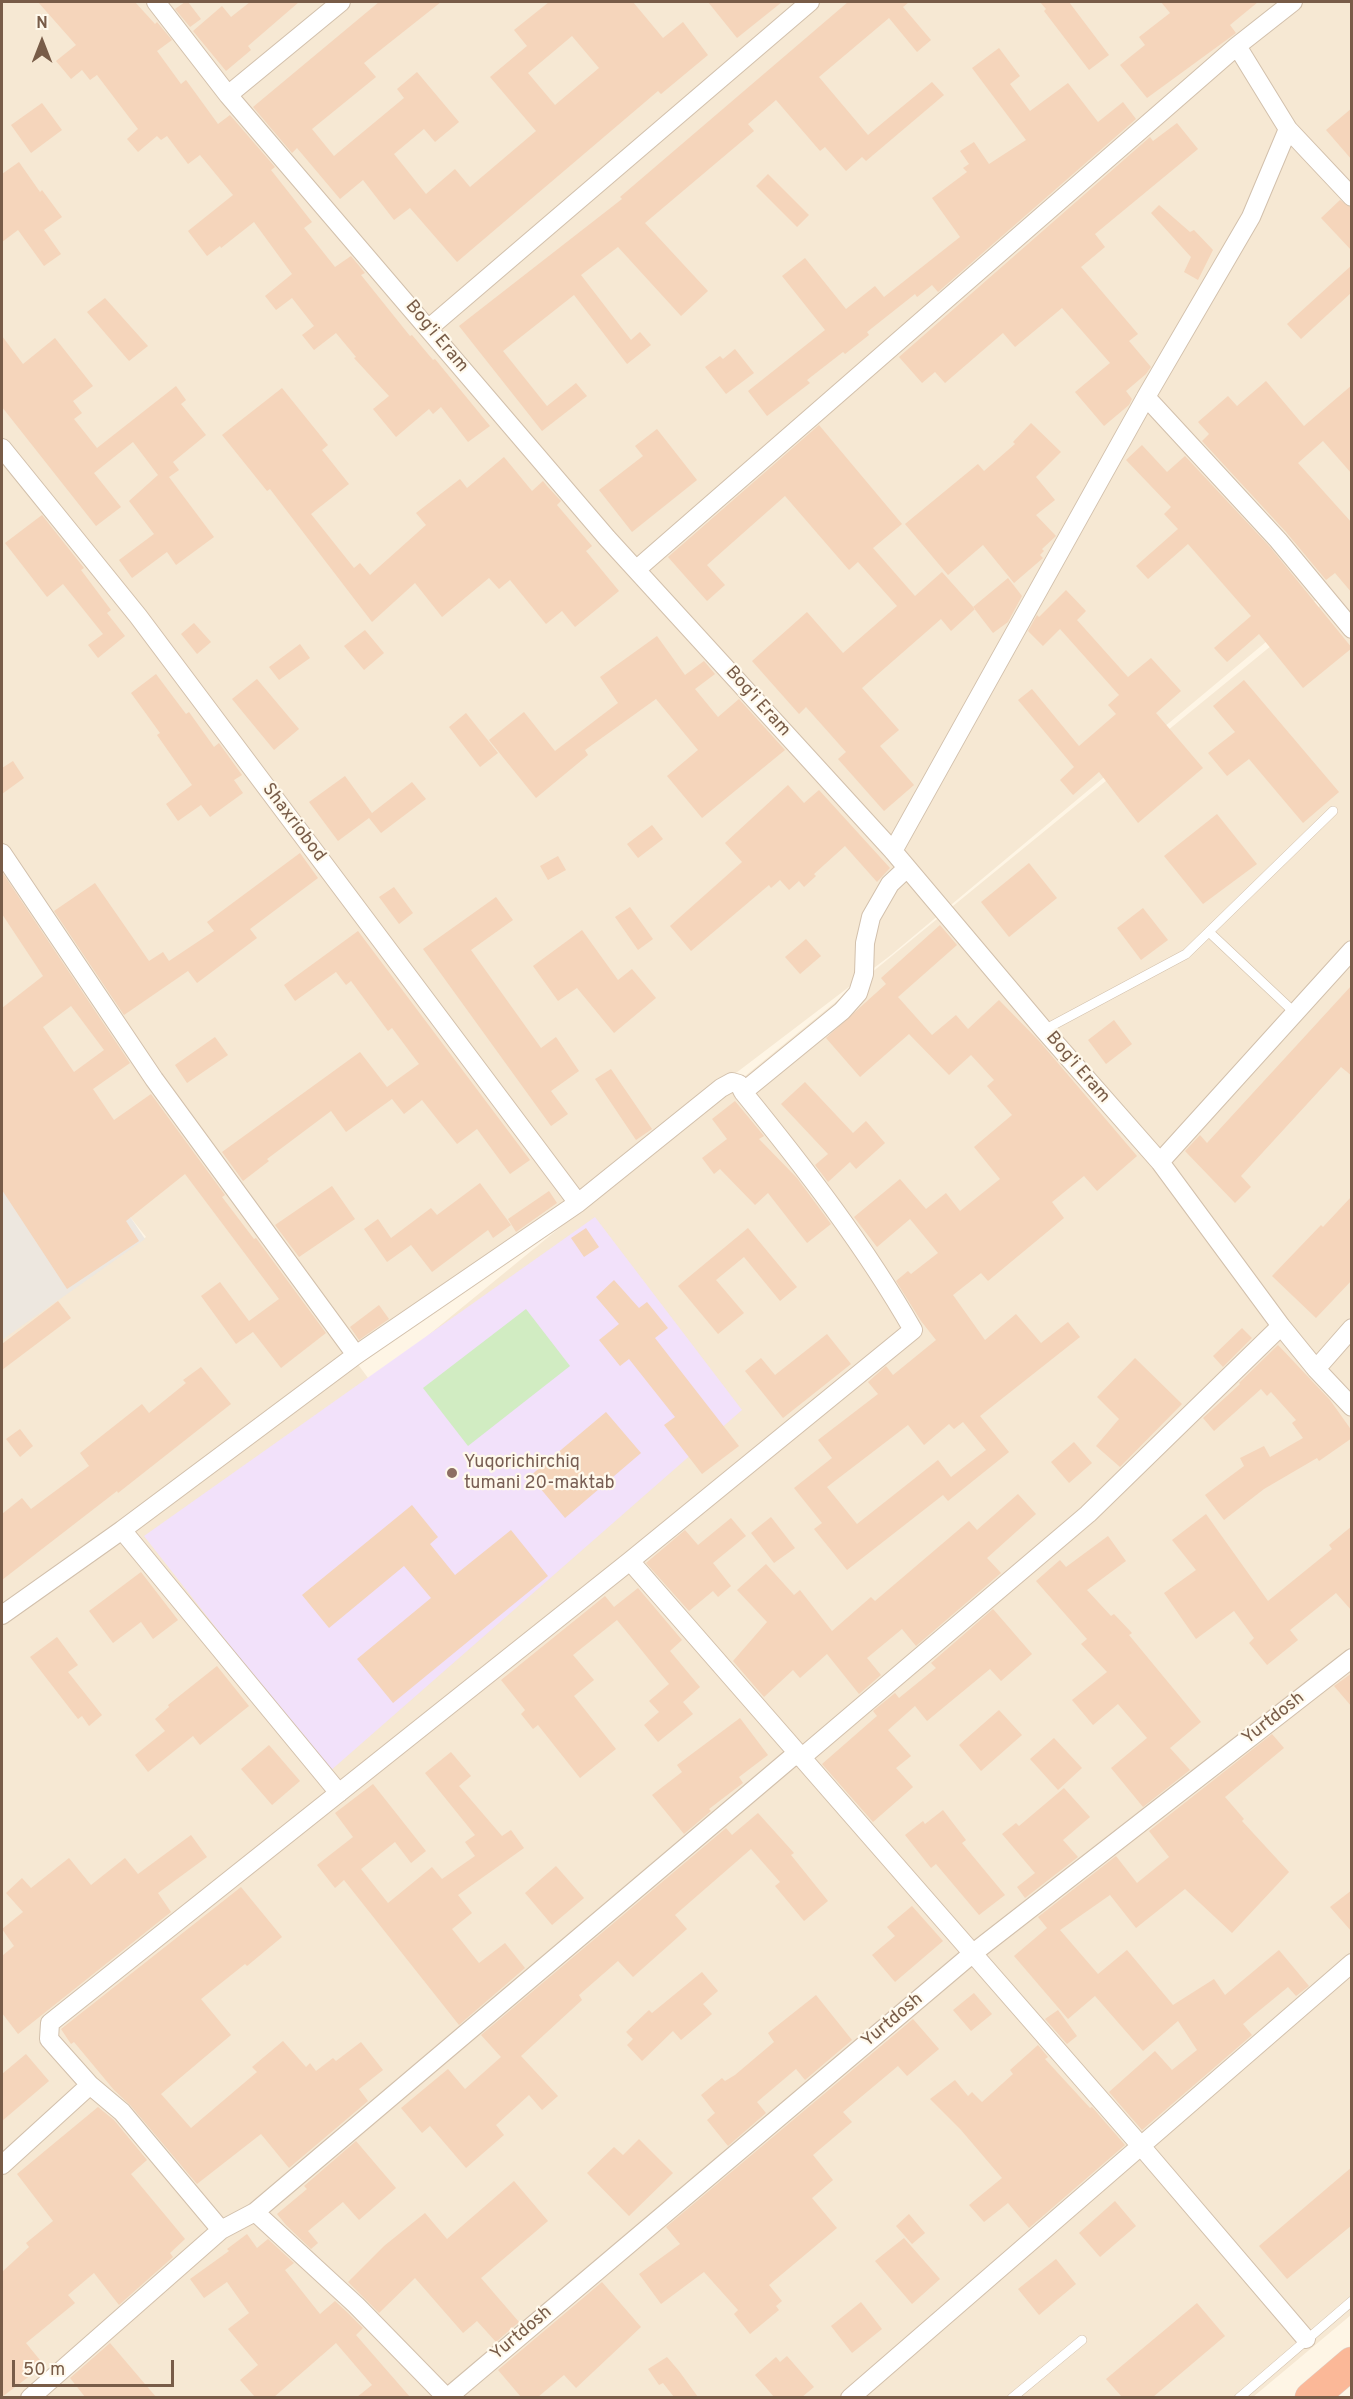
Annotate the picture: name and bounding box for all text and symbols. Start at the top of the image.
north arrow [12,12,72,72]
text: N [36,14,48,34]
street label: Bog'i Eram [400,297,472,377]
street label: Bog'i Eram [720,662,794,742]
street label: Shaxriobod [257,780,329,866]
street label: Bog'i Eram [1040,1028,1114,1108]
place label: Yuqorichirchiq tumani 20-maktab [464,1452,615,1494]
marker: Yuqorichirchiq tumani 20-maktab [445,1466,459,1480]
street label: Yurtdosh [1239,1688,1309,1750]
street label: Yurtdosh [858,1989,928,2053]
street label: Yurtdosh [487,2302,557,2366]
scale bar [15,2348,177,2386]
text: 50 m [23,2359,65,2382]

